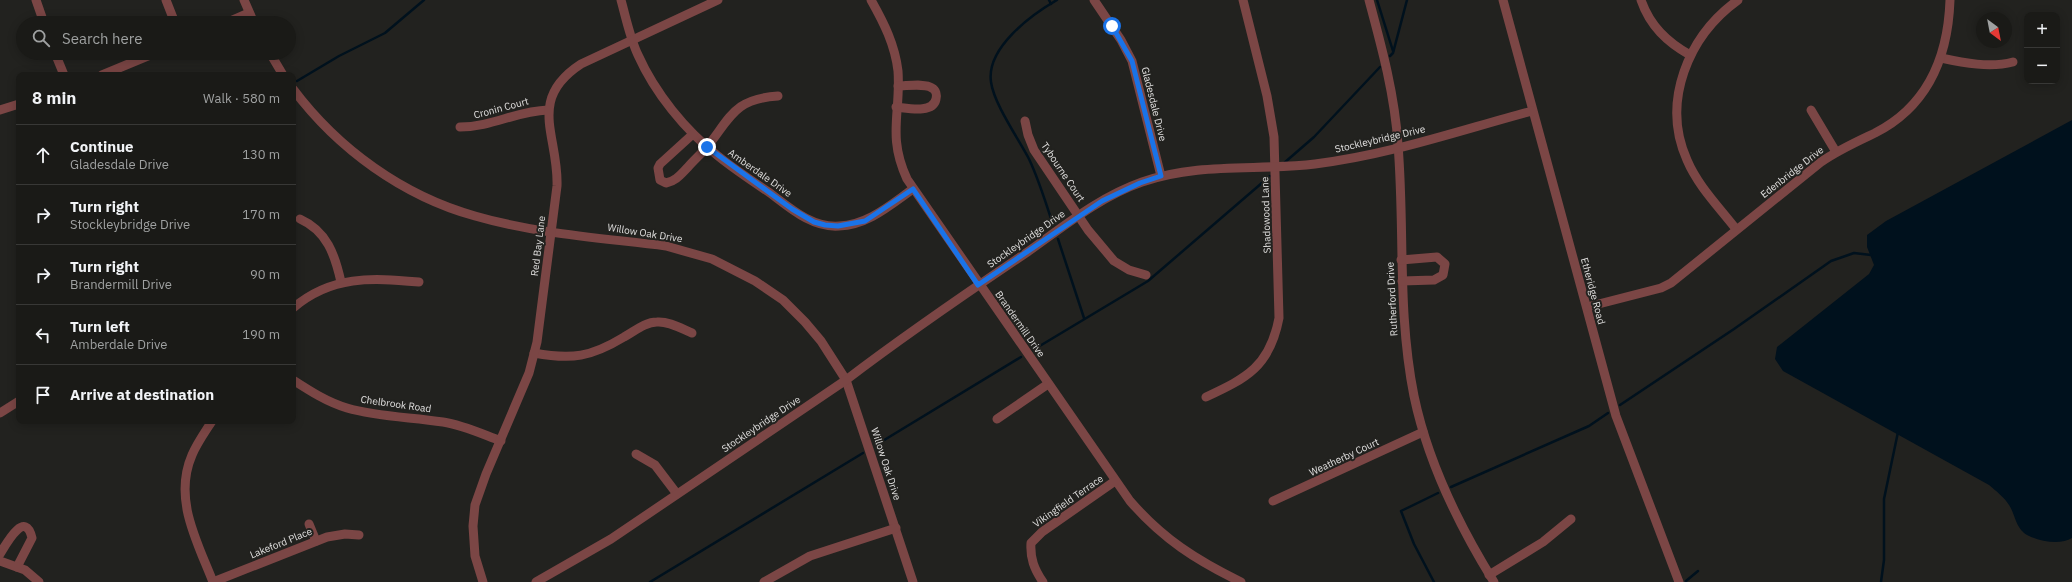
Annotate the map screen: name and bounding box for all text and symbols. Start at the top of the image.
north arrow [1976,12,2012,48]
map controls [2024,12,2060,84]
button: + [2024,12,2060,48]
search box [16,16,296,60]
route start [1103,17,1121,35]
icon: search [30,27,52,49]
text: Search here [62,29,142,48]
button: − [2024,48,2060,84]
street label: Gladesdale Drive [1138,66,1170,143]
text: 8 min [32,87,76,109]
text: Walk · 580 m [203,90,280,107]
street label: Cronin Court [472,94,530,122]
street label: Stockleybridge Drive [1334,122,1427,156]
text: Continue [70,137,134,156]
route end [698,138,716,156]
street label: Tybourne Court [1038,140,1088,205]
street label: Edenbridge Drive [1758,143,1827,201]
icon: ahead [32,144,54,166]
text: 130 m [242,146,280,163]
street label: Amberdale Drive [726,146,795,200]
text: Gladesdale Drive [70,156,169,173]
street label: Shadowood Lane [1258,176,1274,254]
text: Turn right [70,197,139,216]
icon: right [32,204,54,226]
text: 170 m [242,206,280,223]
street label: Stockleybridge Drive [984,207,1068,271]
street label: Red Bay Lane [528,215,548,277]
text: Stockleybridge Drive [70,216,190,233]
street label: Willow Oak Drive [607,221,684,245]
street label: Etheridge Road [1578,256,1608,326]
text: Turn right [70,257,139,276]
street label: Rutherford Drive [1384,261,1400,336]
icon: right [32,264,54,286]
text: 90 m [250,266,280,283]
text: Brandermill Drive [70,276,172,293]
street label: Brandermill Drive [992,288,1048,360]
text: Turn left [70,317,130,336]
icon: left [32,324,54,346]
text: 190 m [242,326,280,343]
text: Amberdale Drive [70,336,167,353]
icon: arrive [32,384,54,406]
text: Arrive at destination [70,385,214,404]
street label: Stockleybridge Drive [719,392,803,455]
street label: Chelbrook Road [360,393,432,415]
street label: Willow Oak Drive [868,426,904,502]
street label: Weatherby Court [1307,435,1382,479]
street label: Vikingfield Terrace [1030,472,1106,530]
street label: Lakeford Place [248,524,315,561]

